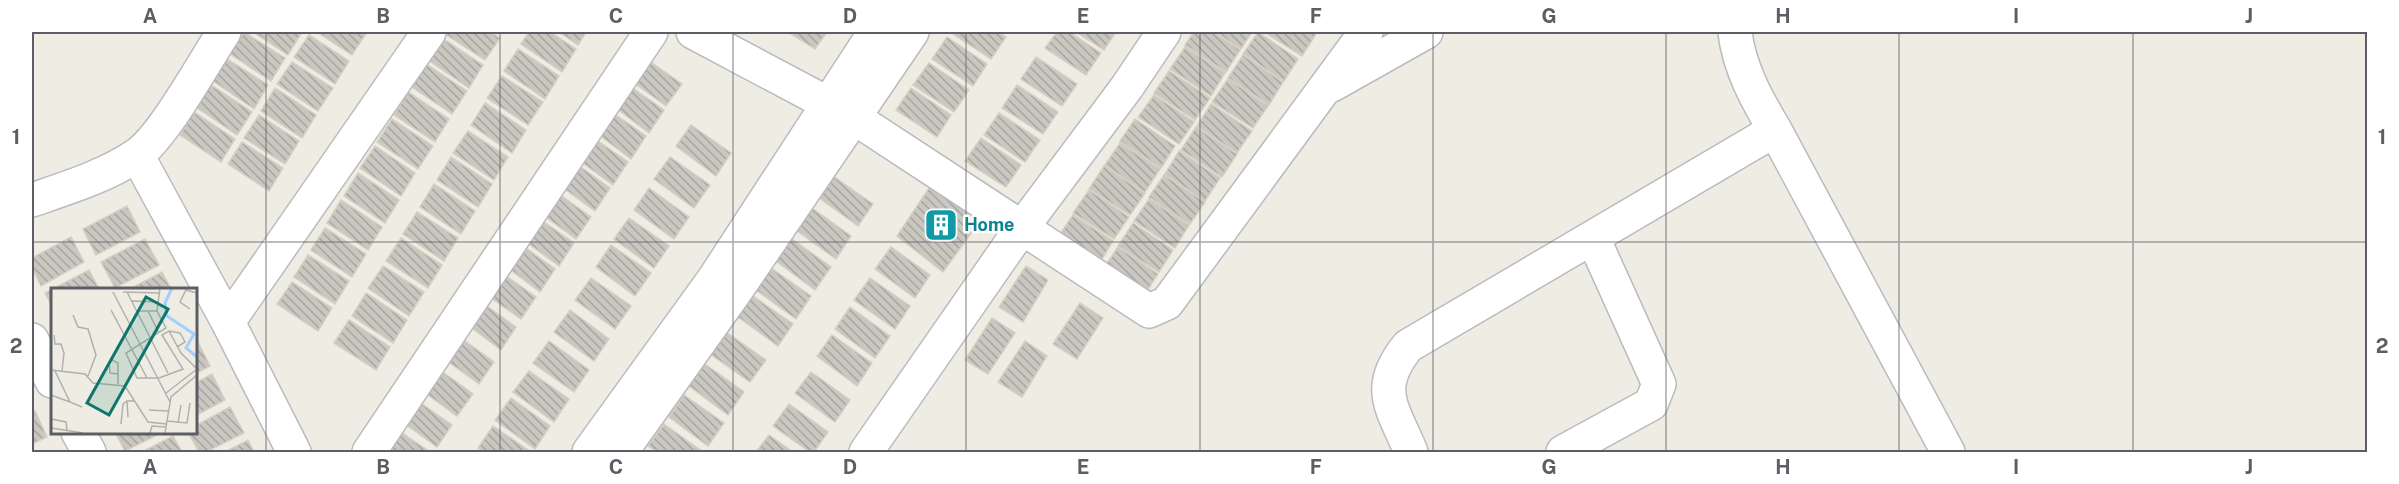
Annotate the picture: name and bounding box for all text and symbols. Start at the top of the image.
text: A [143,4,157,28]
text: B [376,4,390,28]
text: C [609,4,623,28]
text: D [843,4,857,28]
text: E [1077,4,1089,28]
text: F [1310,4,1322,28]
text: G [1541,4,1557,28]
text: H [1775,4,1791,28]
text: I [2013,4,2019,28]
text: J [2245,4,2253,28]
text: 1 [12,125,20,149]
text: 1 [2378,125,2386,149]
building icon: Home [923,207,959,243]
place label: Home [964,214,1014,235]
inset map [51,288,196,433]
text: 2 [10,334,22,358]
text: 2 [2376,334,2388,358]
text: A [143,455,157,479]
text: B [376,455,390,479]
text: C [609,455,623,479]
text: D [843,455,857,479]
text: E [1077,455,1089,479]
text: F [1310,455,1322,479]
text: G [1541,455,1557,479]
text: H [1775,455,1791,479]
text: I [2013,455,2019,479]
text: J [2245,455,2253,479]

